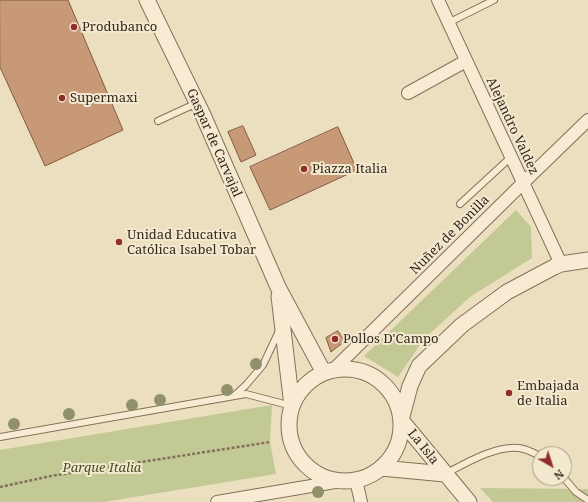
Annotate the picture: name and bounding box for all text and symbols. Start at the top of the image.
place label: Produbanco [82,19,157,35]
marker: Produbanco [69,22,79,32]
street label: Alejandro Valdez [483,75,541,177]
street label: Gaspar de Carvajal [183,86,245,200]
place label: Supermaxi [70,90,138,106]
marker: Supermaxi [57,93,67,103]
place label: Piazza Italia [312,161,387,177]
marker: Piazza Italia [299,164,309,174]
street label: Nuñez de Bonilla [407,192,493,278]
place label: Unidad Educativa Católica Isabel Tobar [127,227,256,258]
marker: Unidad Educativa Católica Isabel Tobar [114,237,124,247]
place label: Pollos D'Campo [343,331,439,347]
marker: Pollos D'Campo [330,334,340,344]
place label: Embajada de Italia [517,378,579,409]
marker: Embajada de Italia [504,388,514,398]
street label: La Isla [404,426,442,468]
north arrow [532,446,572,486]
park label: Parque Italia [63,460,141,476]
text: N [551,466,567,483]

